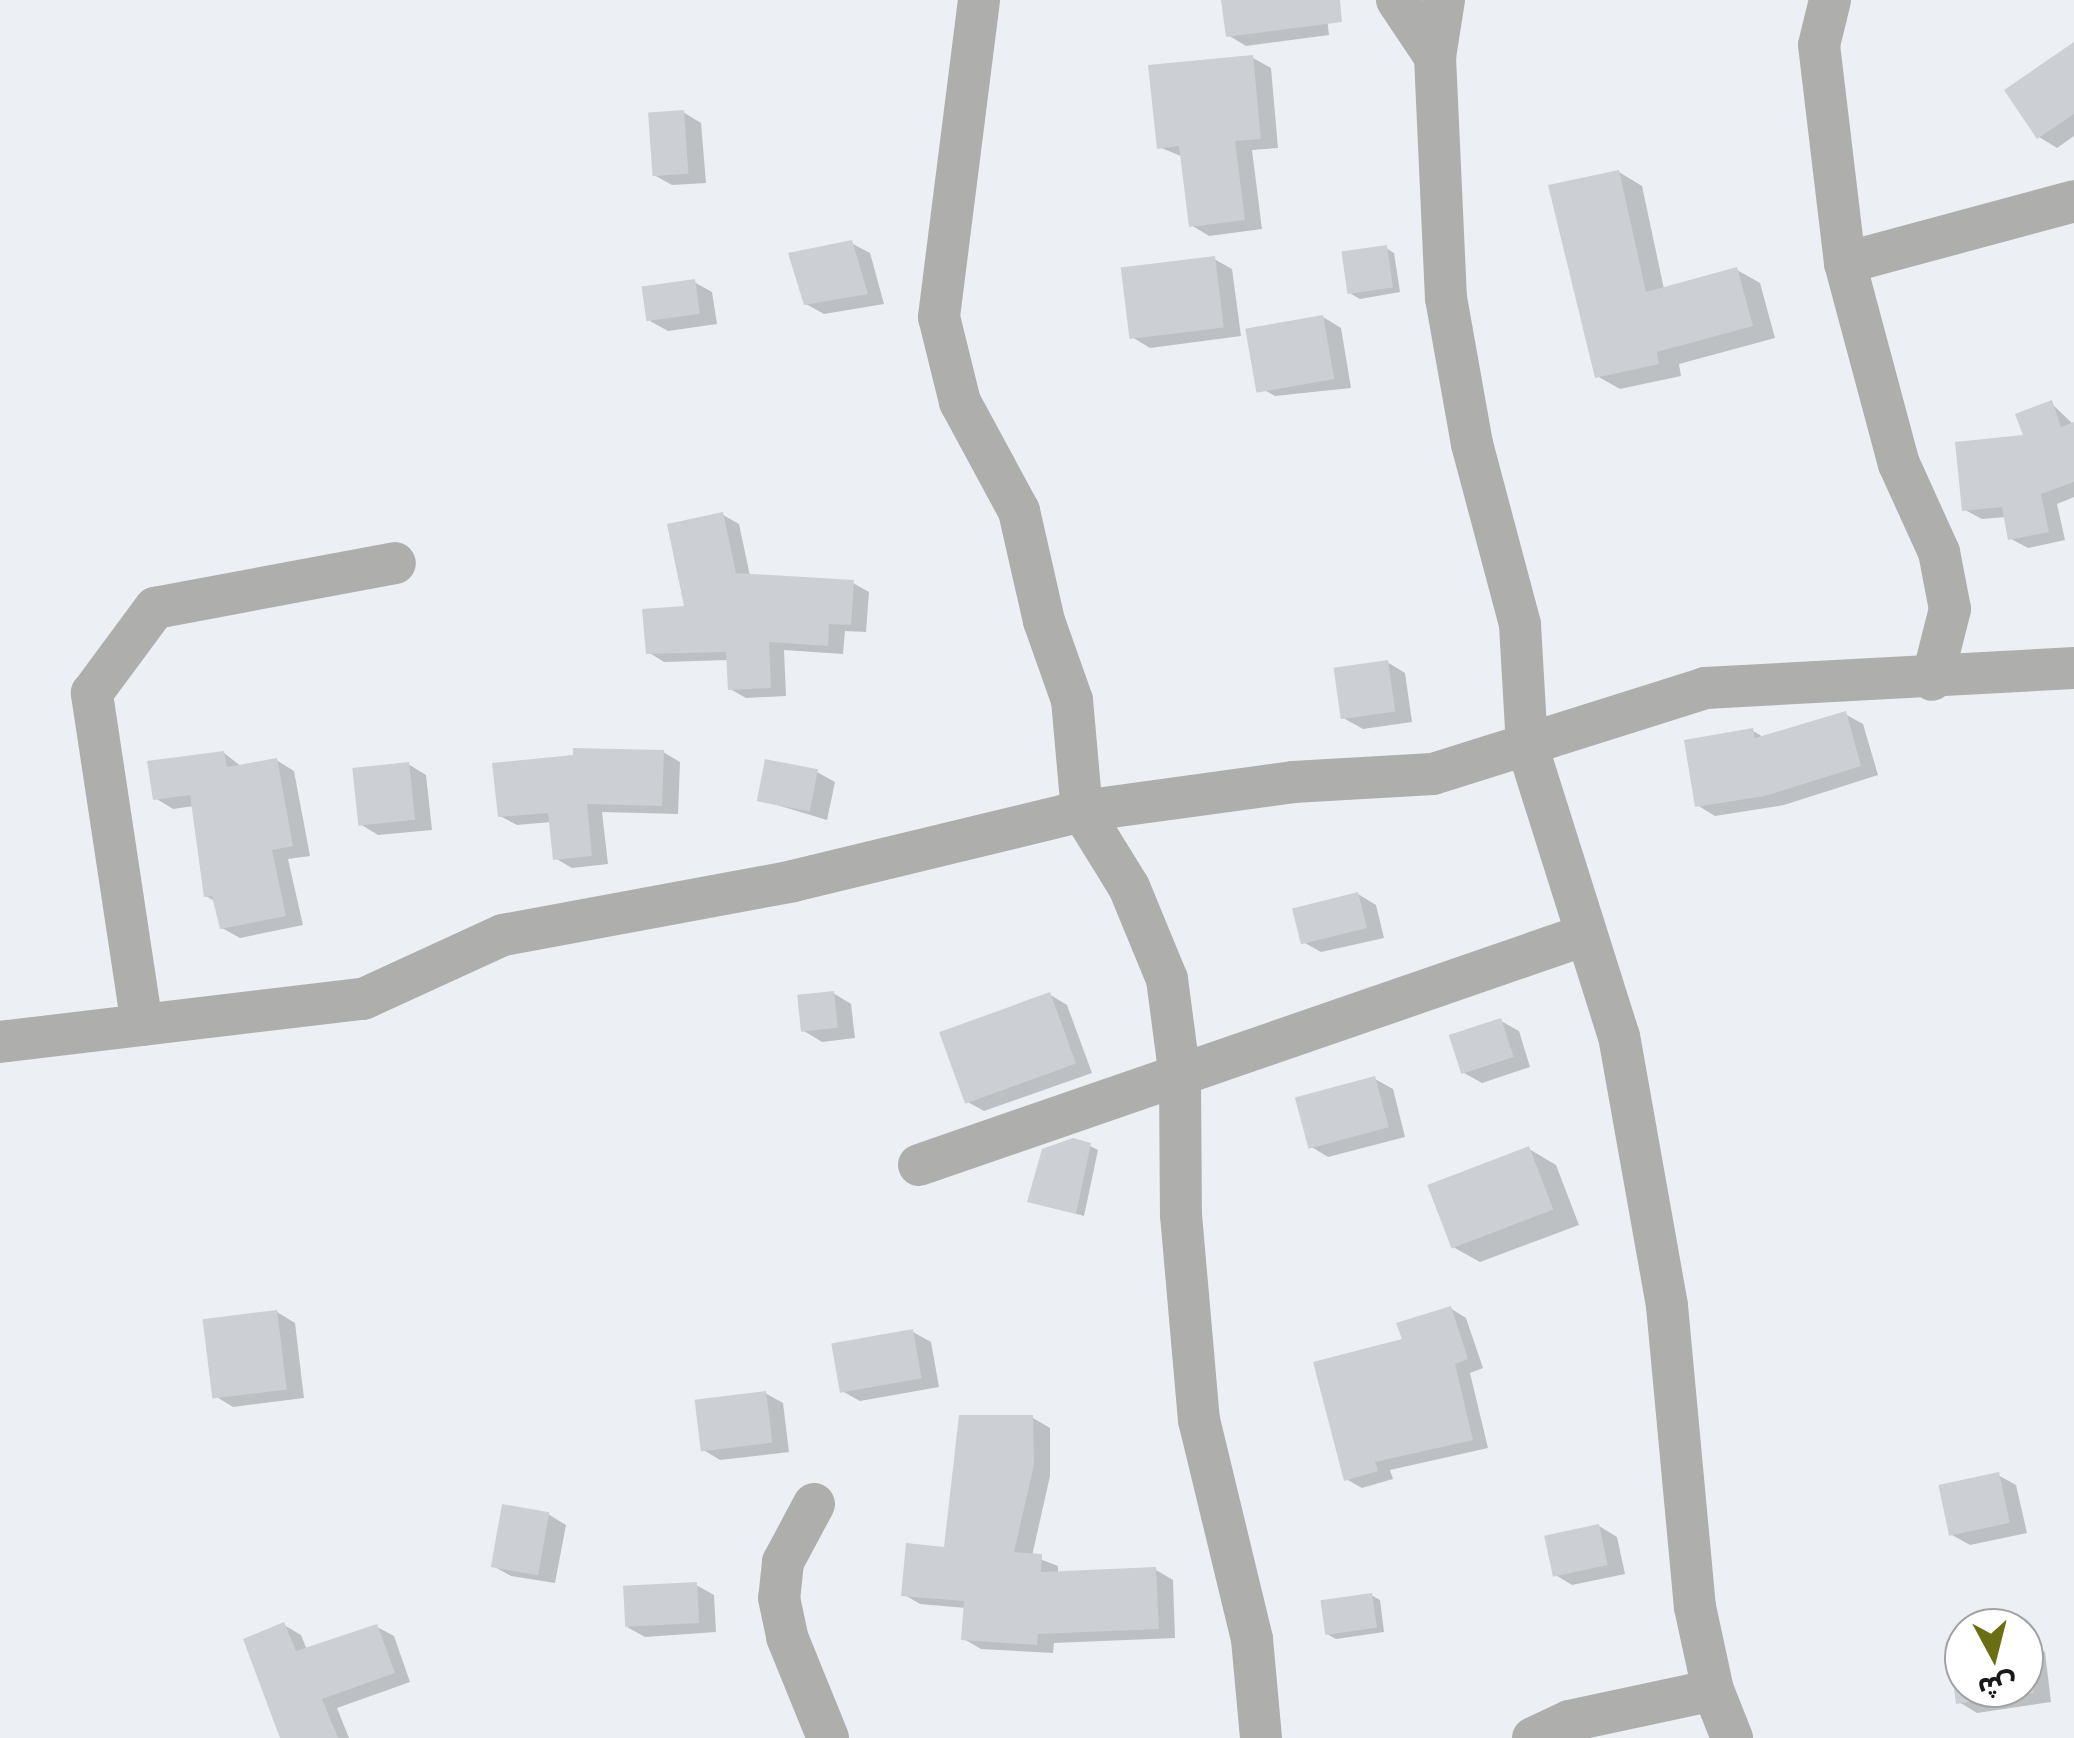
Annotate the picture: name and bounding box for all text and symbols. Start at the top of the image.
north arrow [1944,1608,2044,1708]
text: ش [1976,1664,2019,1708]

